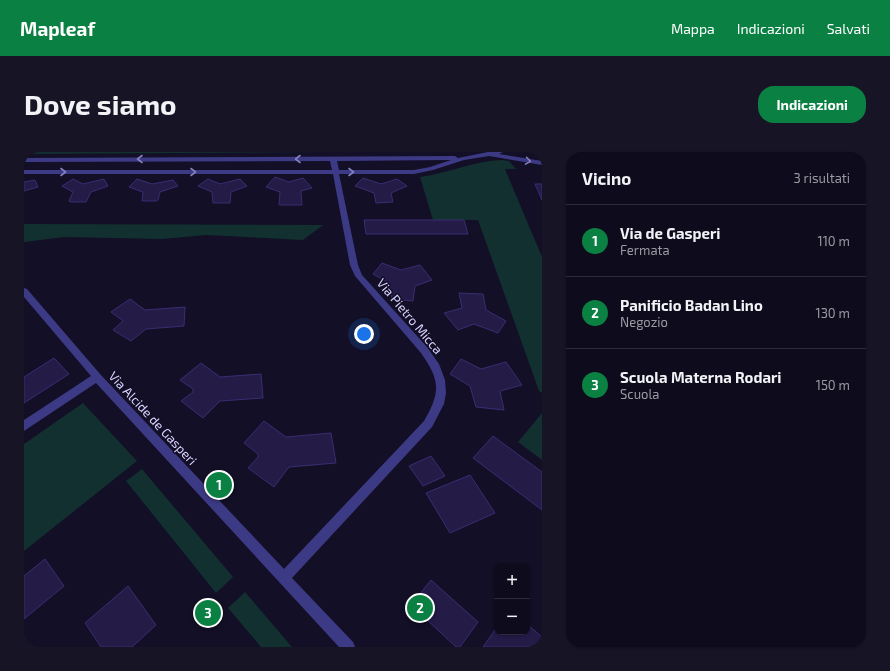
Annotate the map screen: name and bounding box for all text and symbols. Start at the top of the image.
text: Mapleaf [20,17,95,40]
text: Mappa [671,20,715,37]
text: Indicazioni [737,20,805,37]
text: Salvati [827,20,870,37]
button: Indicazioni [758,86,866,123]
text: Dove siamo [24,87,177,121]
one-way arrow [137,155,143,163]
one-way arrow [295,155,301,163]
one-way arrow [525,156,531,165]
one-way arrow [60,168,66,176]
one-way arrow [190,168,196,176]
one-way arrow [348,168,354,176]
text: Vicino [582,168,631,188]
text: 3 risultati [793,170,850,186]
text: Via de Gasperi [620,224,720,242]
text: 1 [592,233,598,249]
text: 110 m [818,233,850,249]
text: Fermata [620,242,670,258]
street label: Via Pietro Micca [374,275,446,357]
text: Panificio Badan Lino [620,296,763,314]
text: 2 [591,305,599,321]
text: 130 m [815,305,850,321]
text: Negozio [620,314,668,330]
your location [354,324,374,344]
street label: Via Alcide de Gasperi [106,368,200,468]
text: Scuola Materna Rodari [620,368,782,386]
text: 3 [591,377,599,393]
text: 150 m [816,377,850,393]
text: Scuola [620,386,659,402]
pin: 1 [206,470,232,500]
map controls [494,563,530,635]
button: + [494,563,530,599]
pin: 2 [407,593,433,623]
pin: 3 [195,598,221,628]
button: − [494,599,530,635]

